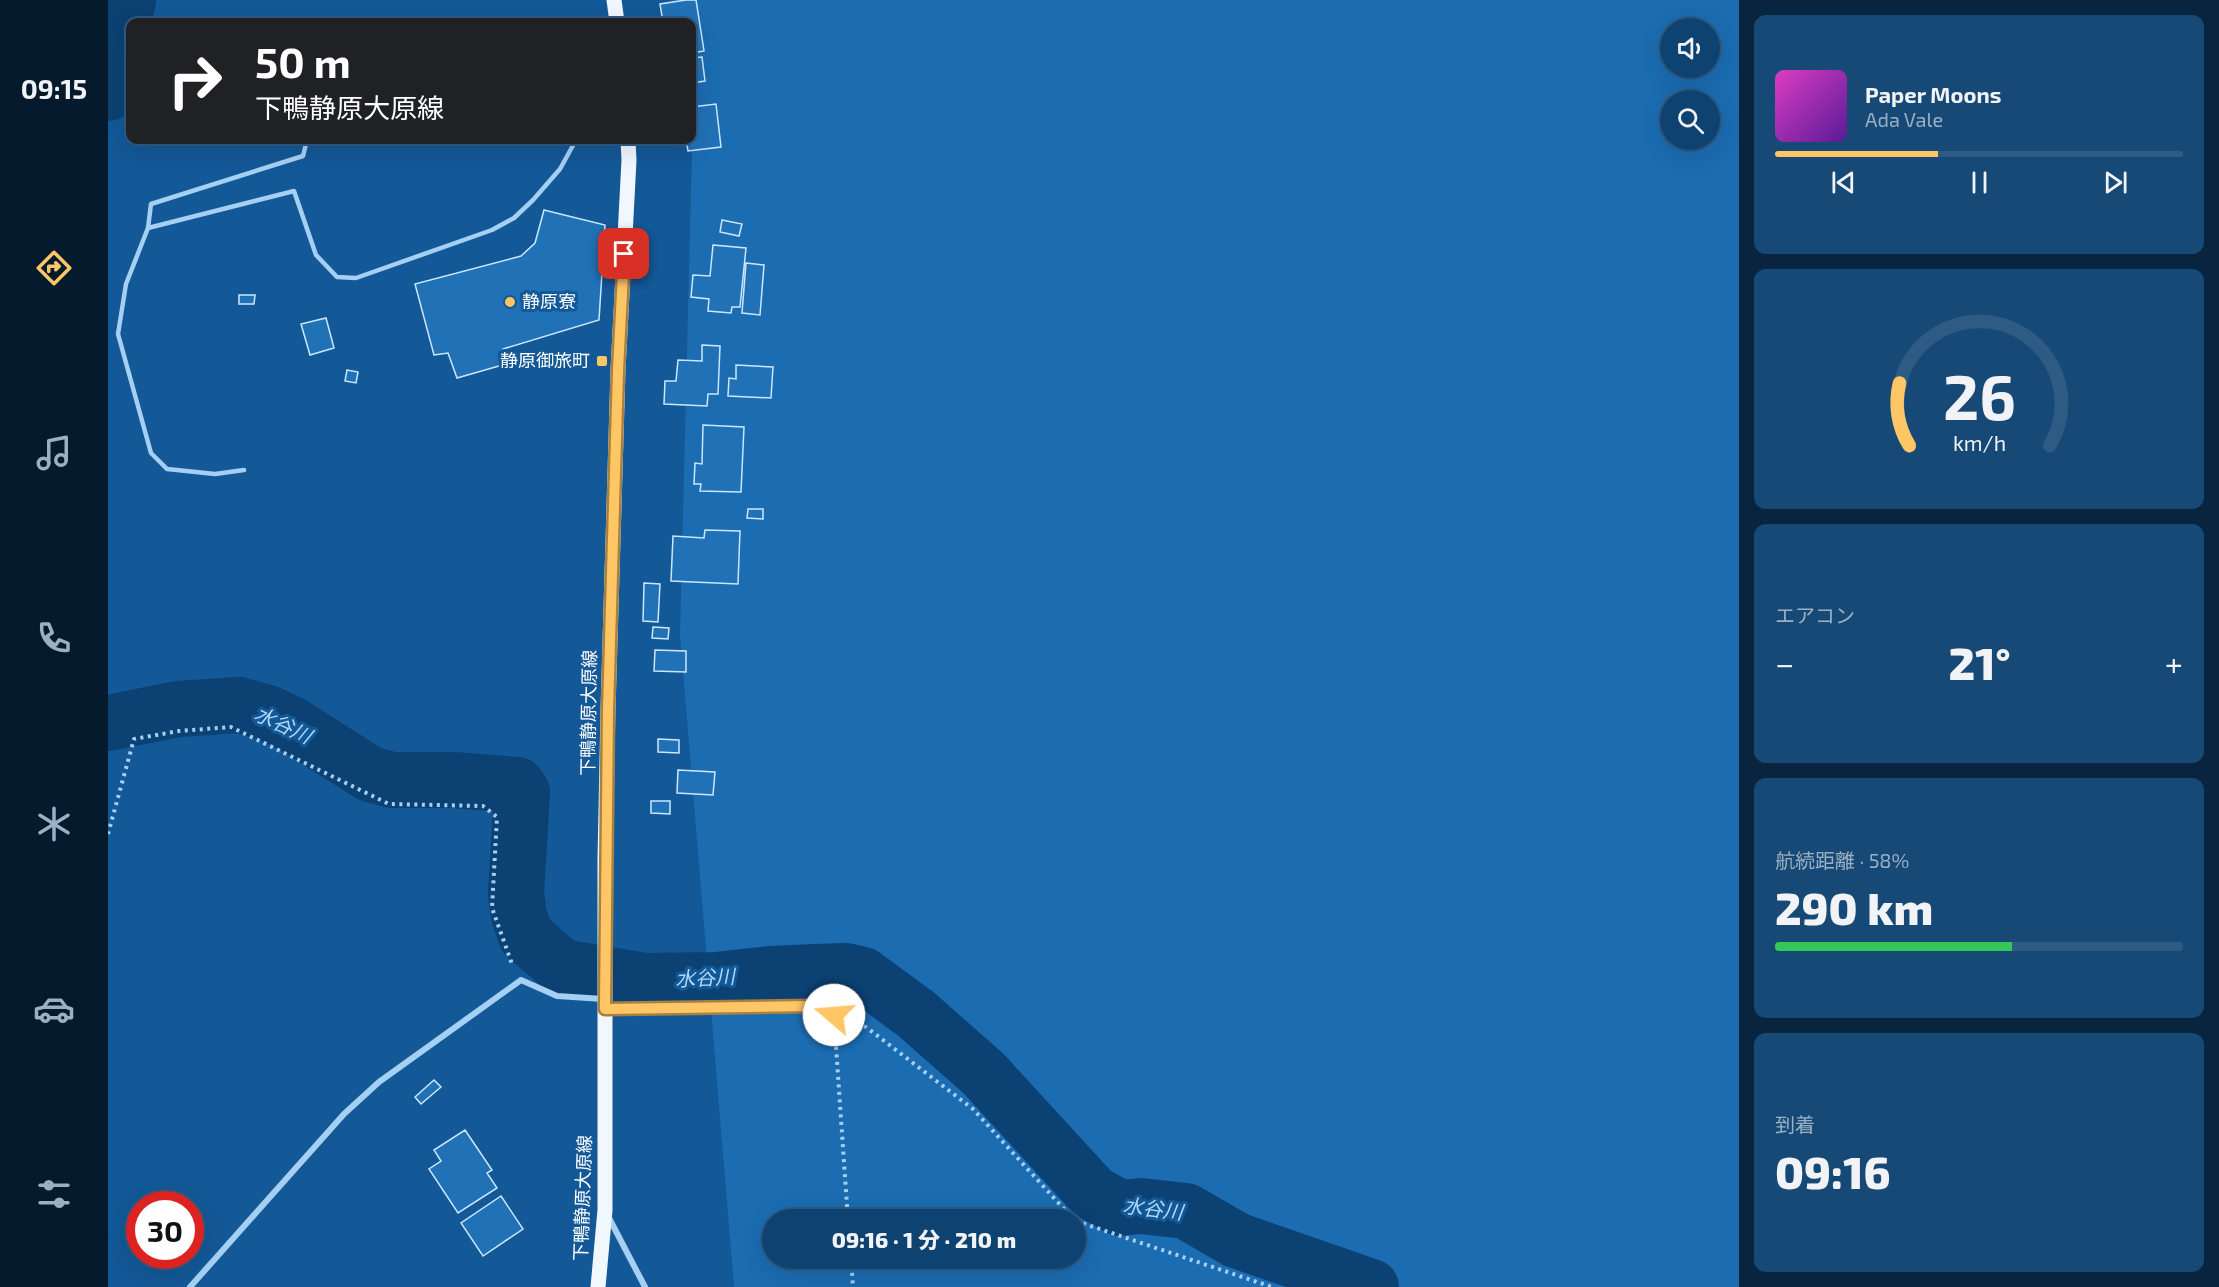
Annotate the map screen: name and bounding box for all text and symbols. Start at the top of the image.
map controls [1660,18,1720,150]
button: sound [1660,18,1720,78]
text: 50 m [255,36,351,86]
icon: right [156,42,234,120]
text: 09:15 [21,72,87,104]
text: Paper Moons [1865,81,2001,107]
button: search [1660,90,1720,150]
text: 下鴨静原大原線 [255,91,444,123]
text: Ada Vale [1865,107,1943,131]
icon: previous [1827,166,1860,199]
icon: pause [1963,166,1996,199]
icon: next [2099,166,2132,199]
pin [598,228,649,279]
icon: arrive [607,237,640,270]
icon: directions [33,247,75,289]
place label: 静原寮 [522,290,576,312]
marker: 静原寮 [503,295,517,309]
place label: 静原御旅町 [500,349,590,371]
marker: 静原御旅町 [595,354,609,368]
text: 26 [1942,358,2016,433]
text: km/h [1952,431,2006,456]
icon: music [33,432,75,474]
text: エアコン [1775,603,1855,627]
icon: phone [33,617,75,659]
text: 21° [1949,635,2011,689]
text: − [1775,643,1794,683]
text: + [2165,643,2183,683]
street label: 下鴨静原大原線 [576,650,600,776]
water label: 水谷川 [251,701,317,748]
icon: climate [33,803,75,845]
text: 航続距離 · 58% [1775,848,1909,872]
text: 290 km [1775,880,1933,934]
water label: 水谷川 [674,963,738,991]
position arrow [802,983,866,1047]
icon: car [33,988,75,1030]
text: 到着 [1775,1112,1815,1136]
street label: 下鴨静原大原線 [569,1135,595,1261]
text: 09:16 [1775,1144,1890,1198]
icon: filters [33,1173,75,1215]
speed limit sign: 30 [126,1191,204,1269]
water label: 水谷川 [1122,1192,1186,1224]
text: 09:16 · 1 分 · 210 m [832,1226,1016,1252]

